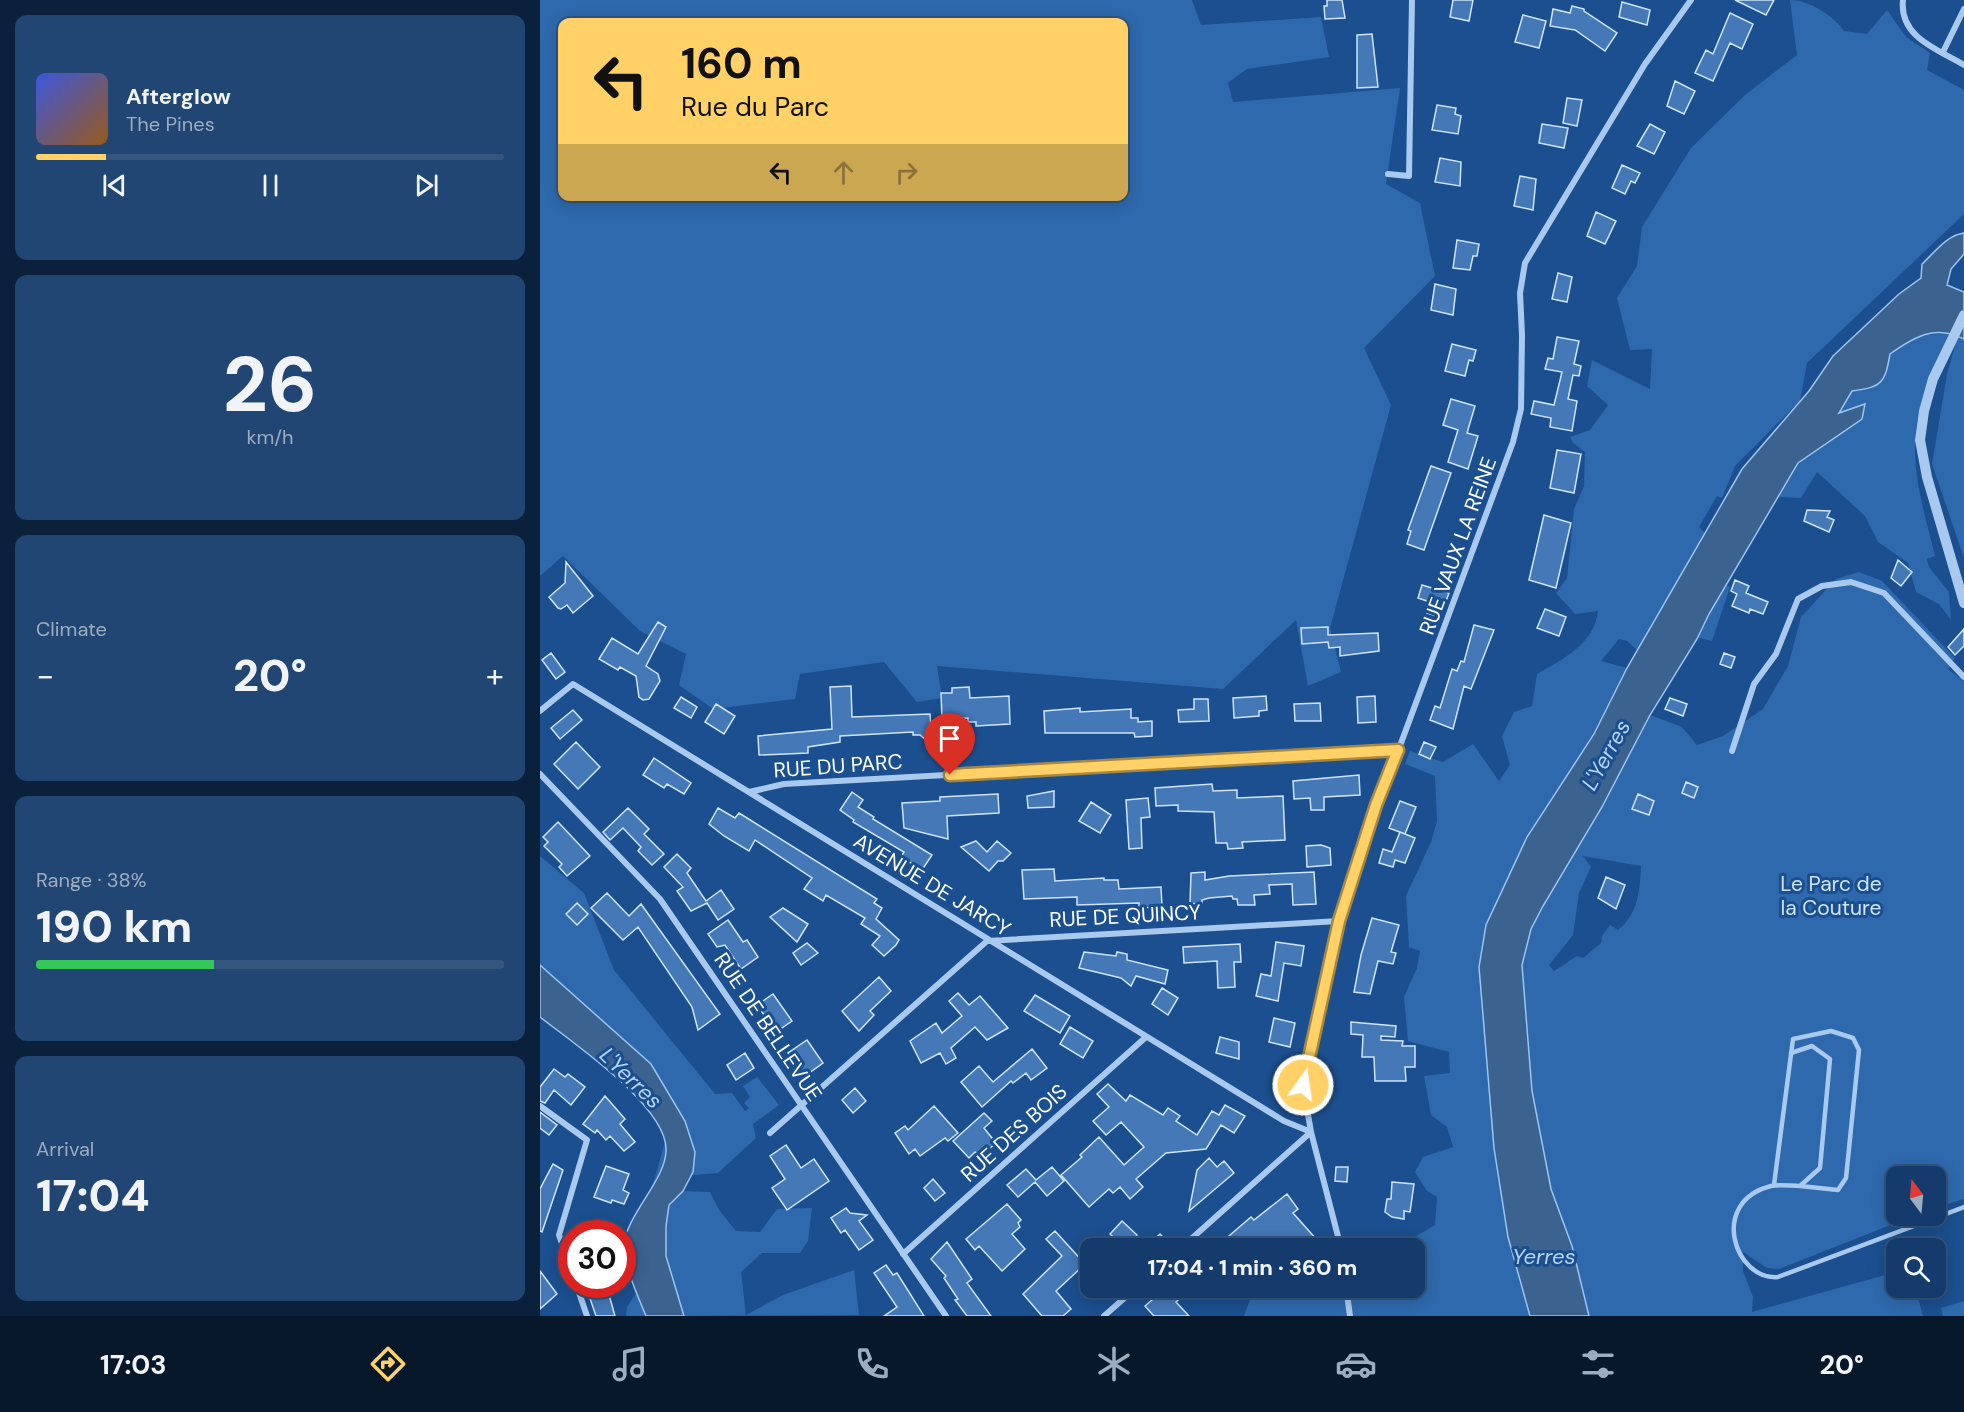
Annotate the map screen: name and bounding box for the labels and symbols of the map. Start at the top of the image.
street label: RUE VAUX LA REINE [1413,453,1503,639]
pin [924,713,975,775]
water label: L'Yerres [1575,715,1637,795]
street label: RUE DU PARC [773,748,903,784]
street label: AVENUE DE JARCY [848,827,1016,943]
park label: Le Parc de la Couture [1780,870,1882,922]
street label: RUE DE QUINCY [1049,898,1201,934]
street label: RUE DE BELLEVUE [708,947,828,1107]
water label: L'Yerres [593,1041,669,1115]
position arrow [1271,1053,1335,1117]
street label: RUE DES BOIS [955,1078,1073,1188]
north arrow [1886,1166,1946,1226]
speed limit sign: 30 [558,1220,636,1298]
water label: Yerres [1512,1242,1576,1271]

